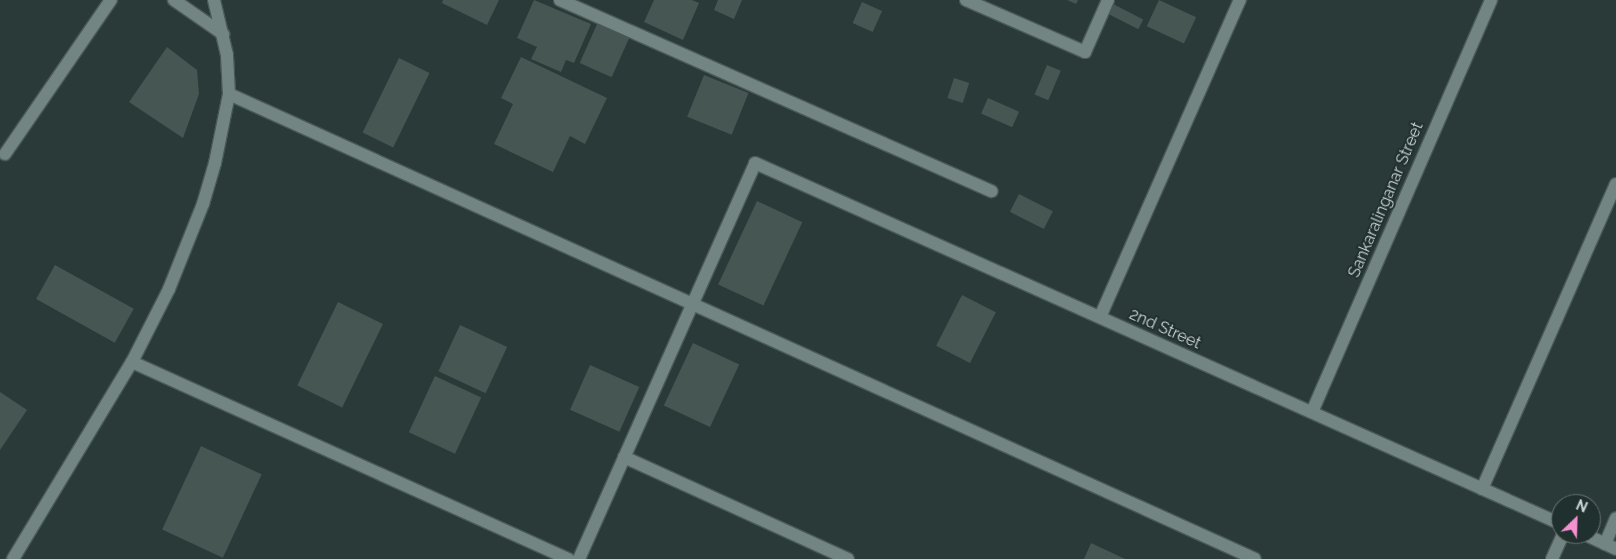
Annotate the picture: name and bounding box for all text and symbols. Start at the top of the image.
street label: Sankaralinganar Street [1345,119,1427,281]
street label: 2nd Street [1126,305,1204,353]
north arrow [1551,494,1601,544]
text: N [1574,497,1590,516]

